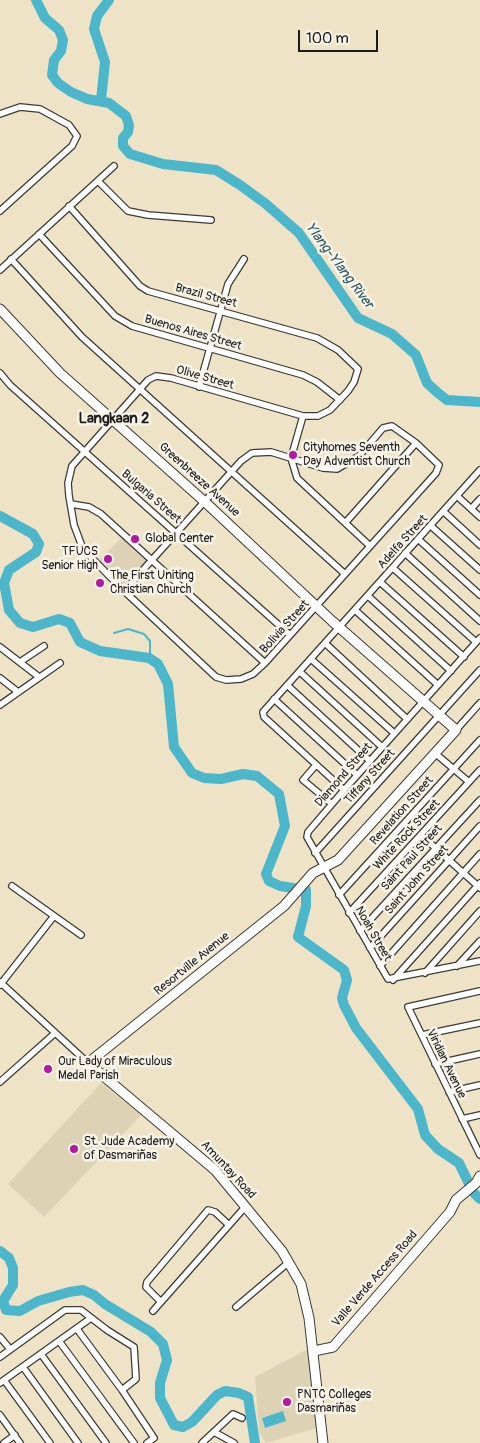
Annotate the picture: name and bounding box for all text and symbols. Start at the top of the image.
scale bar [300,20,380,52]
text: 100 m [306,29,349,48]
water label: Ylang-Ylang River [301,220,377,312]
street label: Brazil Street [174,281,238,311]
street label: Buenos Aires Street [143,312,243,354]
street label: Olive Street [174,363,236,393]
district label: Langkaan 2 [79,410,149,428]
street label: Greenbreeze Avenue [156,440,242,520]
place label: Cityhomes Seventh Day Adventist Church [303,441,410,469]
marker: Cityhomes Seventh Day Adventist Church [287,449,299,461]
street label: Bulgaria Street [118,467,184,527]
street label: Adelfa Street [375,512,431,572]
place label: Global Center [145,532,214,546]
marker: Global Center [129,533,141,545]
place label: TFUCS Senior High [42,545,98,573]
marker: TFUCS Senior High [102,553,114,565]
place label: The First Uniting Christian Church [110,569,194,597]
marker: The First Uniting Christian Church [94,577,106,589]
street label: Bolivia Street [257,597,313,657]
street label: Diamond Street [312,740,376,810]
street label: Tiffany Street [342,747,398,807]
street label: Revelation Street [367,774,437,848]
street label: White Rock Street [371,797,443,873]
street label: Saint Paul Street [378,822,446,894]
street label: Saint John Street [382,842,452,918]
street label: Noah Street [352,904,394,964]
street label: Resortville Avenue [152,929,232,999]
street label: Viridian Avenue [423,1027,469,1101]
place label: Our Lady of Miraculous Medal Parish [58,1055,172,1083]
marker: Our Lady of Miraculous Medal Parish [42,1063,54,1075]
place label: St. Jude Academy of Dasmariñas [84,1135,174,1163]
street label: Amuntay Road [198,1138,258,1202]
marker: St. Jude Academy of Dasmariñas [68,1143,80,1155]
street label: Valle Verde Access Road [329,1228,421,1330]
place label: PNTC Colleges Dasmariñas [297,1388,371,1416]
marker: PNTC Colleges Dasmariñas [281,1396,293,1408]

